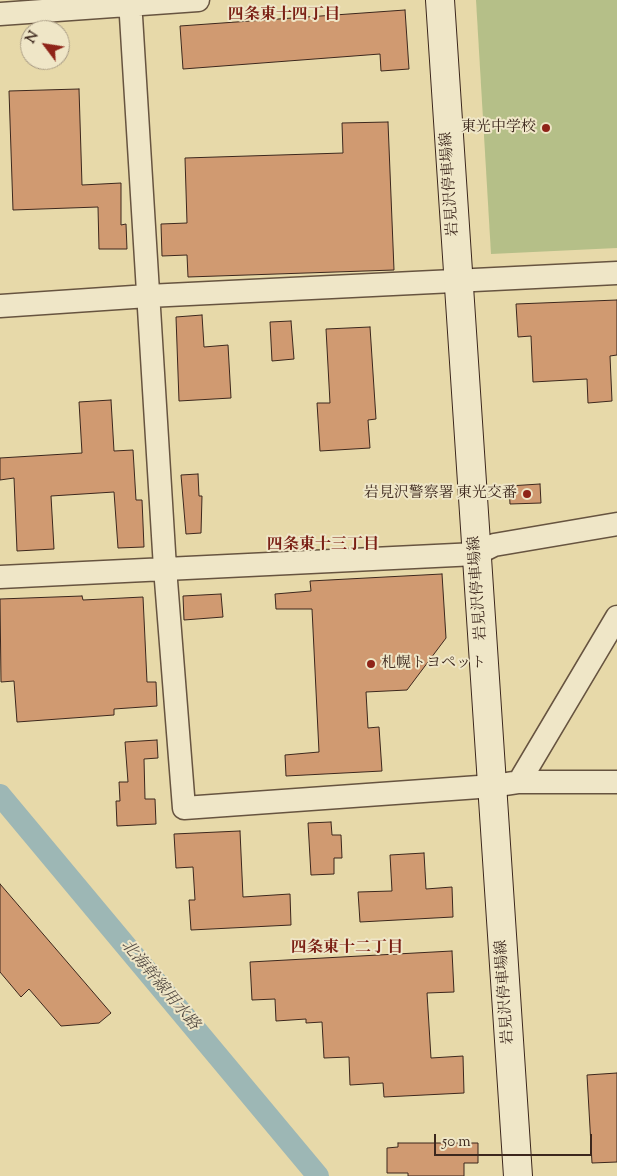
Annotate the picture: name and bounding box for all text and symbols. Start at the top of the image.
district label: 四条東十四丁目 [228,6,340,26]
north arrow [20,20,70,70]
text: N [22,28,44,48]
place label: 東光中学校 [461,119,536,137]
marker: 東光中学校 [540,122,552,134]
street label: 岩見沢停車場線 [438,131,464,237]
place label: 岩見沢警察署 東光交番 [364,485,517,503]
marker: 岩見沢警察署 東光交番 [521,488,533,500]
street label: 岩見沢停車場線 [466,535,492,641]
district label: 四条東十三丁目 [267,536,379,556]
place label: 札幌トヨペット [381,655,486,673]
marker: 札幌トヨペット [365,658,377,670]
water label: 北海幹線用水路 [116,937,202,1035]
district label: 四条東十二丁目 [291,939,403,959]
street label: 岩見沢停車場線 [493,939,519,1045]
scale bar [437,1124,594,1156]
text: 50 m [442,1132,471,1153]

